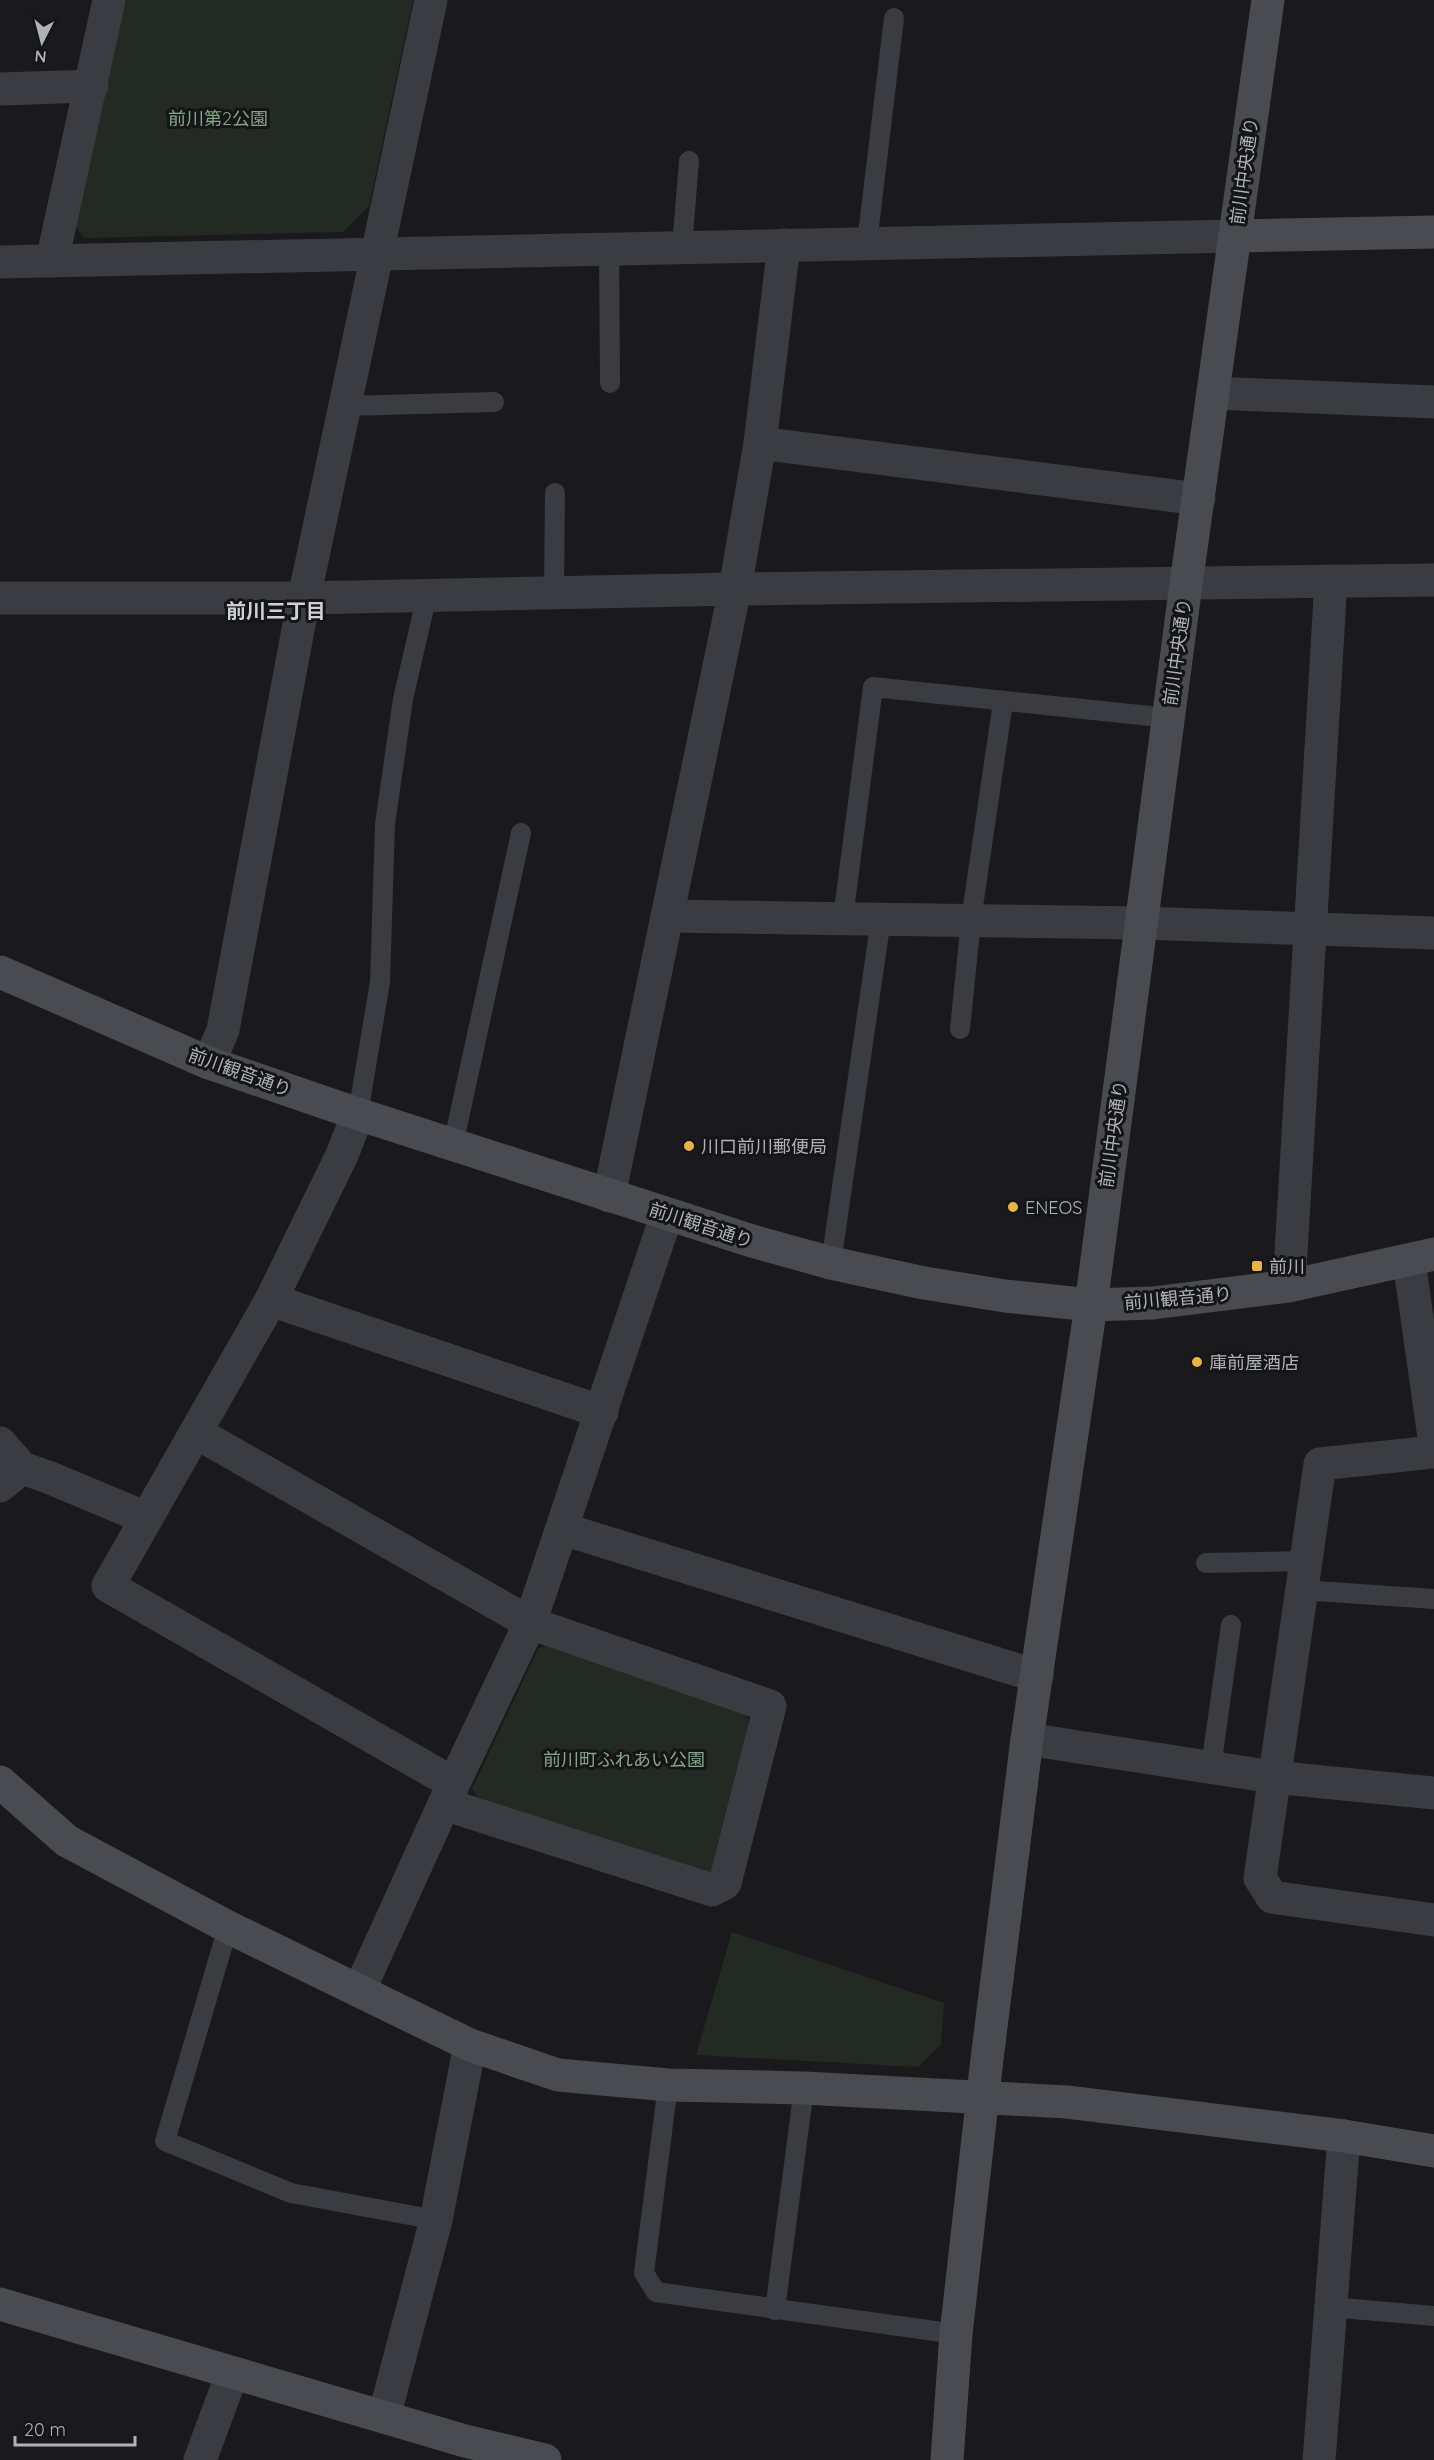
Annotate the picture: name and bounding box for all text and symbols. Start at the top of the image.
north arrow [12,12,72,72]
text: N [34,46,47,67]
park label: 前川第2公園 [168,107,268,130]
street label: 前川中央通り [1225,116,1263,226]
street label: 前川中央通り [1158,597,1196,707]
district label: 前川三丁目 [226,598,326,623]
street label: 前川観音通り [185,1043,295,1101]
street label: 前川中央通り [1094,1079,1132,1189]
place label: 川口前川郵便局 [701,1135,827,1158]
marker: 川口前川郵便局 [682,1139,696,1153]
place label: ENEOS [1025,1196,1082,1219]
street label: 前川観音通り [646,1197,756,1253]
marker: ENEOS [1006,1200,1020,1214]
place label: 前川 [1269,1255,1305,1278]
marker: 前川 [1250,1259,1264,1273]
street label: 前川観音通り [1123,1282,1233,1314]
place label: 庫前屋酒店 [1209,1351,1299,1374]
marker: 庫前屋酒店 [1190,1355,1204,1369]
park label: 前川町ふれあい公園 [543,1748,705,1771]
scale bar [15,2409,135,2447]
text: 20 m [24,2418,66,2441]

